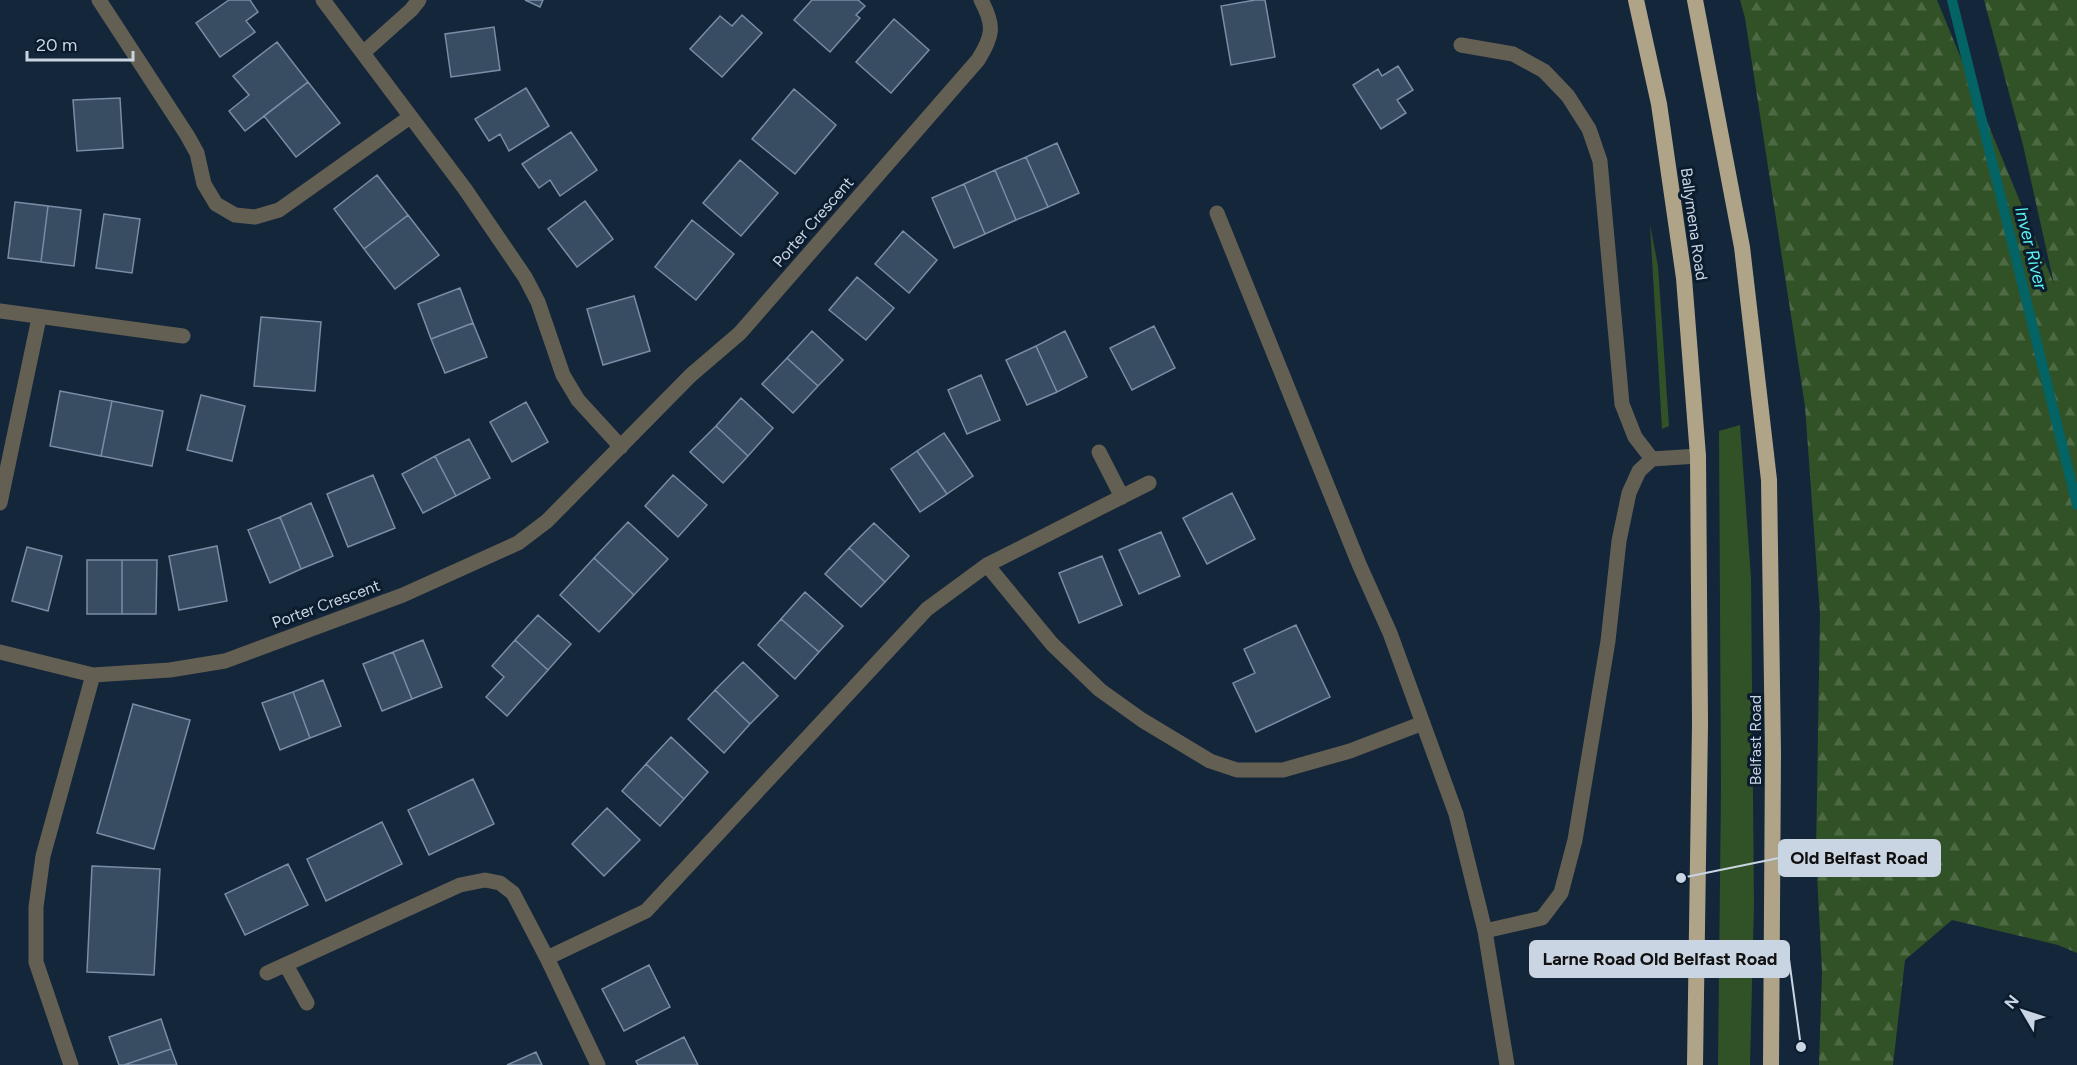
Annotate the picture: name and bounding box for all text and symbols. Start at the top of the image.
scale bar [27,24,134,62]
text: 20 m [36,34,77,56]
street label: Ballymena Road [1677,166,1711,282]
street label: Porter Crescent [769,173,857,271]
water label: Inver River [2010,204,2052,293]
street label: Porter Crescent [269,576,383,632]
street label: Belfast Road [1746,695,1765,785]
callout: Old Belfast Road [1779,840,1940,876]
text: Old Belfast Road [1790,847,1928,869]
callout: Larne Road Old Belfast Road [1530,941,1789,977]
text: Larne Road Old Belfast Road [1543,948,1777,970]
north arrow [1993,981,2053,1041]
text: N [2000,991,2023,1013]

